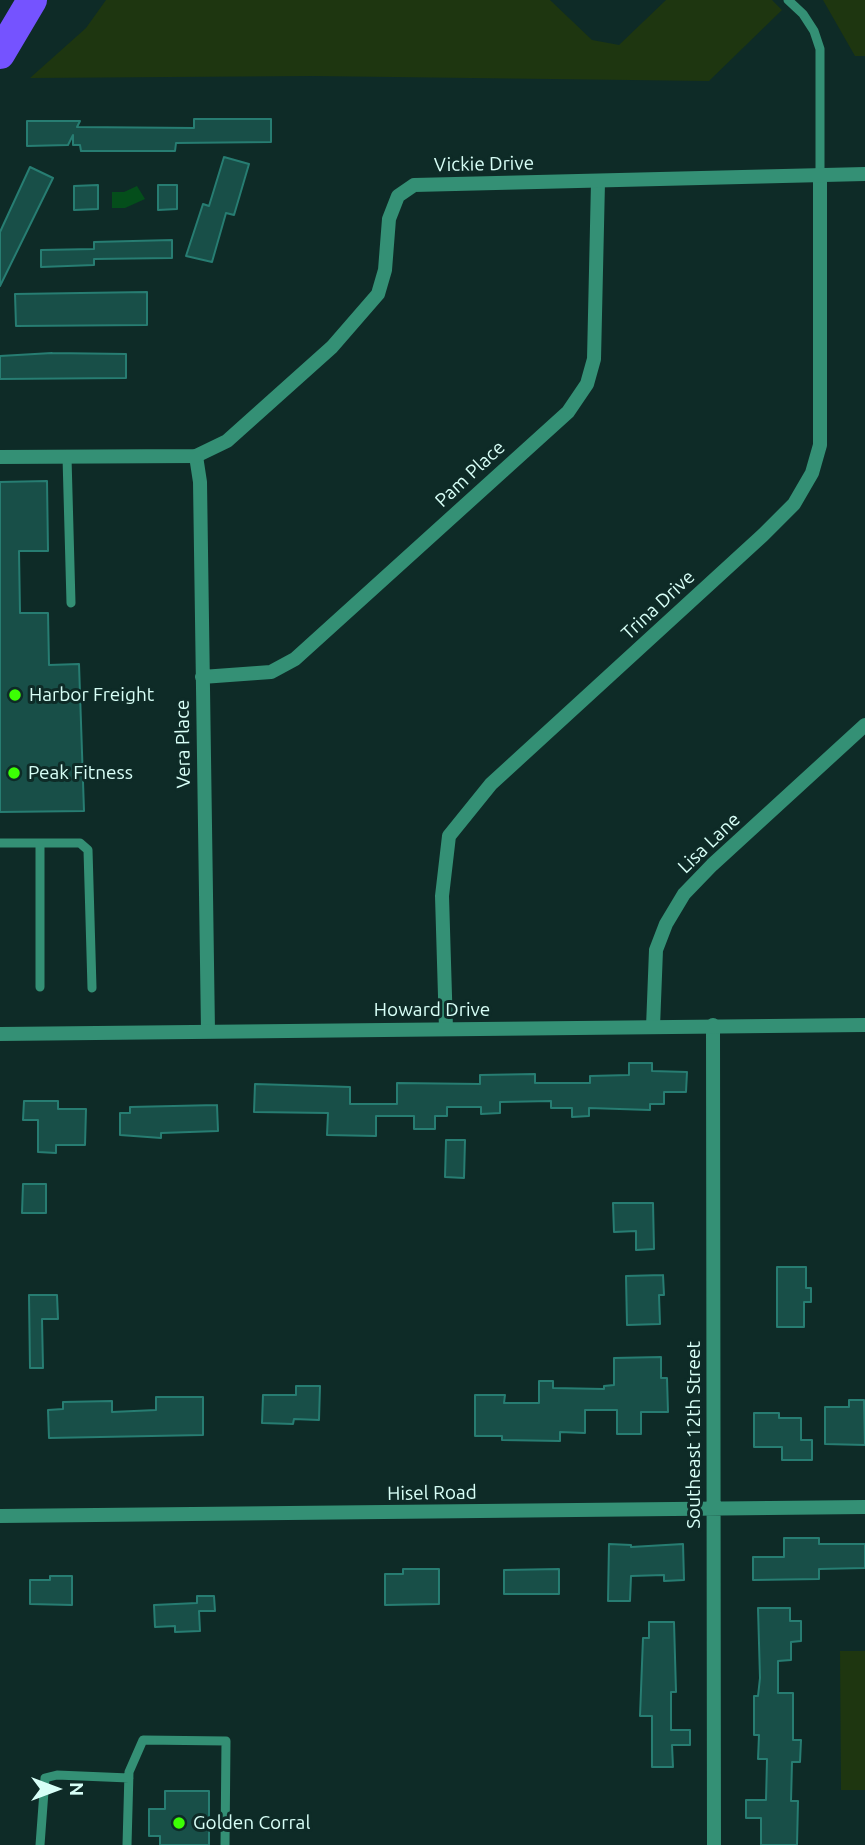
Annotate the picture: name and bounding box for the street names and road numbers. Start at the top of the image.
street label: Vickie Drive [434,152,534,176]
street label: Pam Place [430,436,510,512]
street label: Trina Drive [617,565,699,645]
street label: Vera Place [171,700,195,788]
street label: Lisa Lane [673,808,745,878]
street label: Howard Drive [374,999,490,1021]
street label: Southeast 12th Street [683,1341,705,1529]
street label: Hisel Road [387,1481,477,1505]

